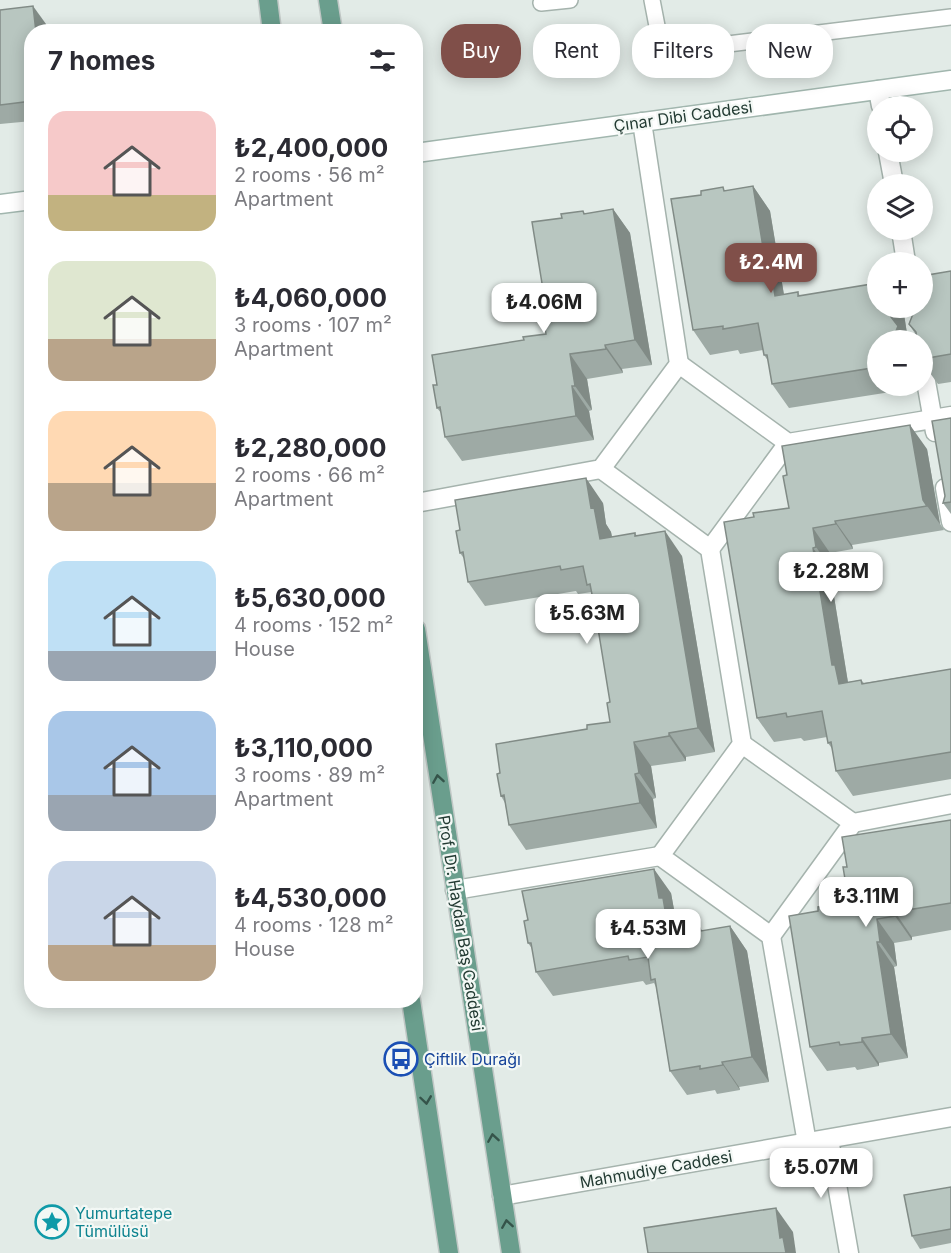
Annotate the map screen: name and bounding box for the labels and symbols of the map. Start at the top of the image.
street label: Çınar Dibi Caddesi [612,96,754,136]
pin: ₺2.4M [729,243,813,294]
pin: ₺4.06M [495,283,593,334]
pin: ₺2.28M [782,552,880,603]
pin: ₺5.63M [538,594,636,645]
one-way arrow [433,775,445,784]
street label: Prof. Dr. Haydar Baş Caddesi [434,814,488,1032]
pin: ₺3.11M [817,877,915,928]
pin: ₺4.53M [599,909,697,960]
bus stop icon: Çiftlik Durağı [383,1041,419,1077]
place label: Çiftlik Durağı [424,1049,521,1069]
one-way arrow [419,1095,431,1105]
one-way arrow [488,1133,500,1143]
street label: Mahmudiye Caddesi [578,1146,734,1192]
pin: ₺5.07M [772,1148,870,1199]
place label: Yumurtatepe Tümülüsü [75,1203,172,1241]
place icon: Yumurtatepe Tümülüsü [34,1204,70,1240]
one-way arrow [501,1220,513,1229]

